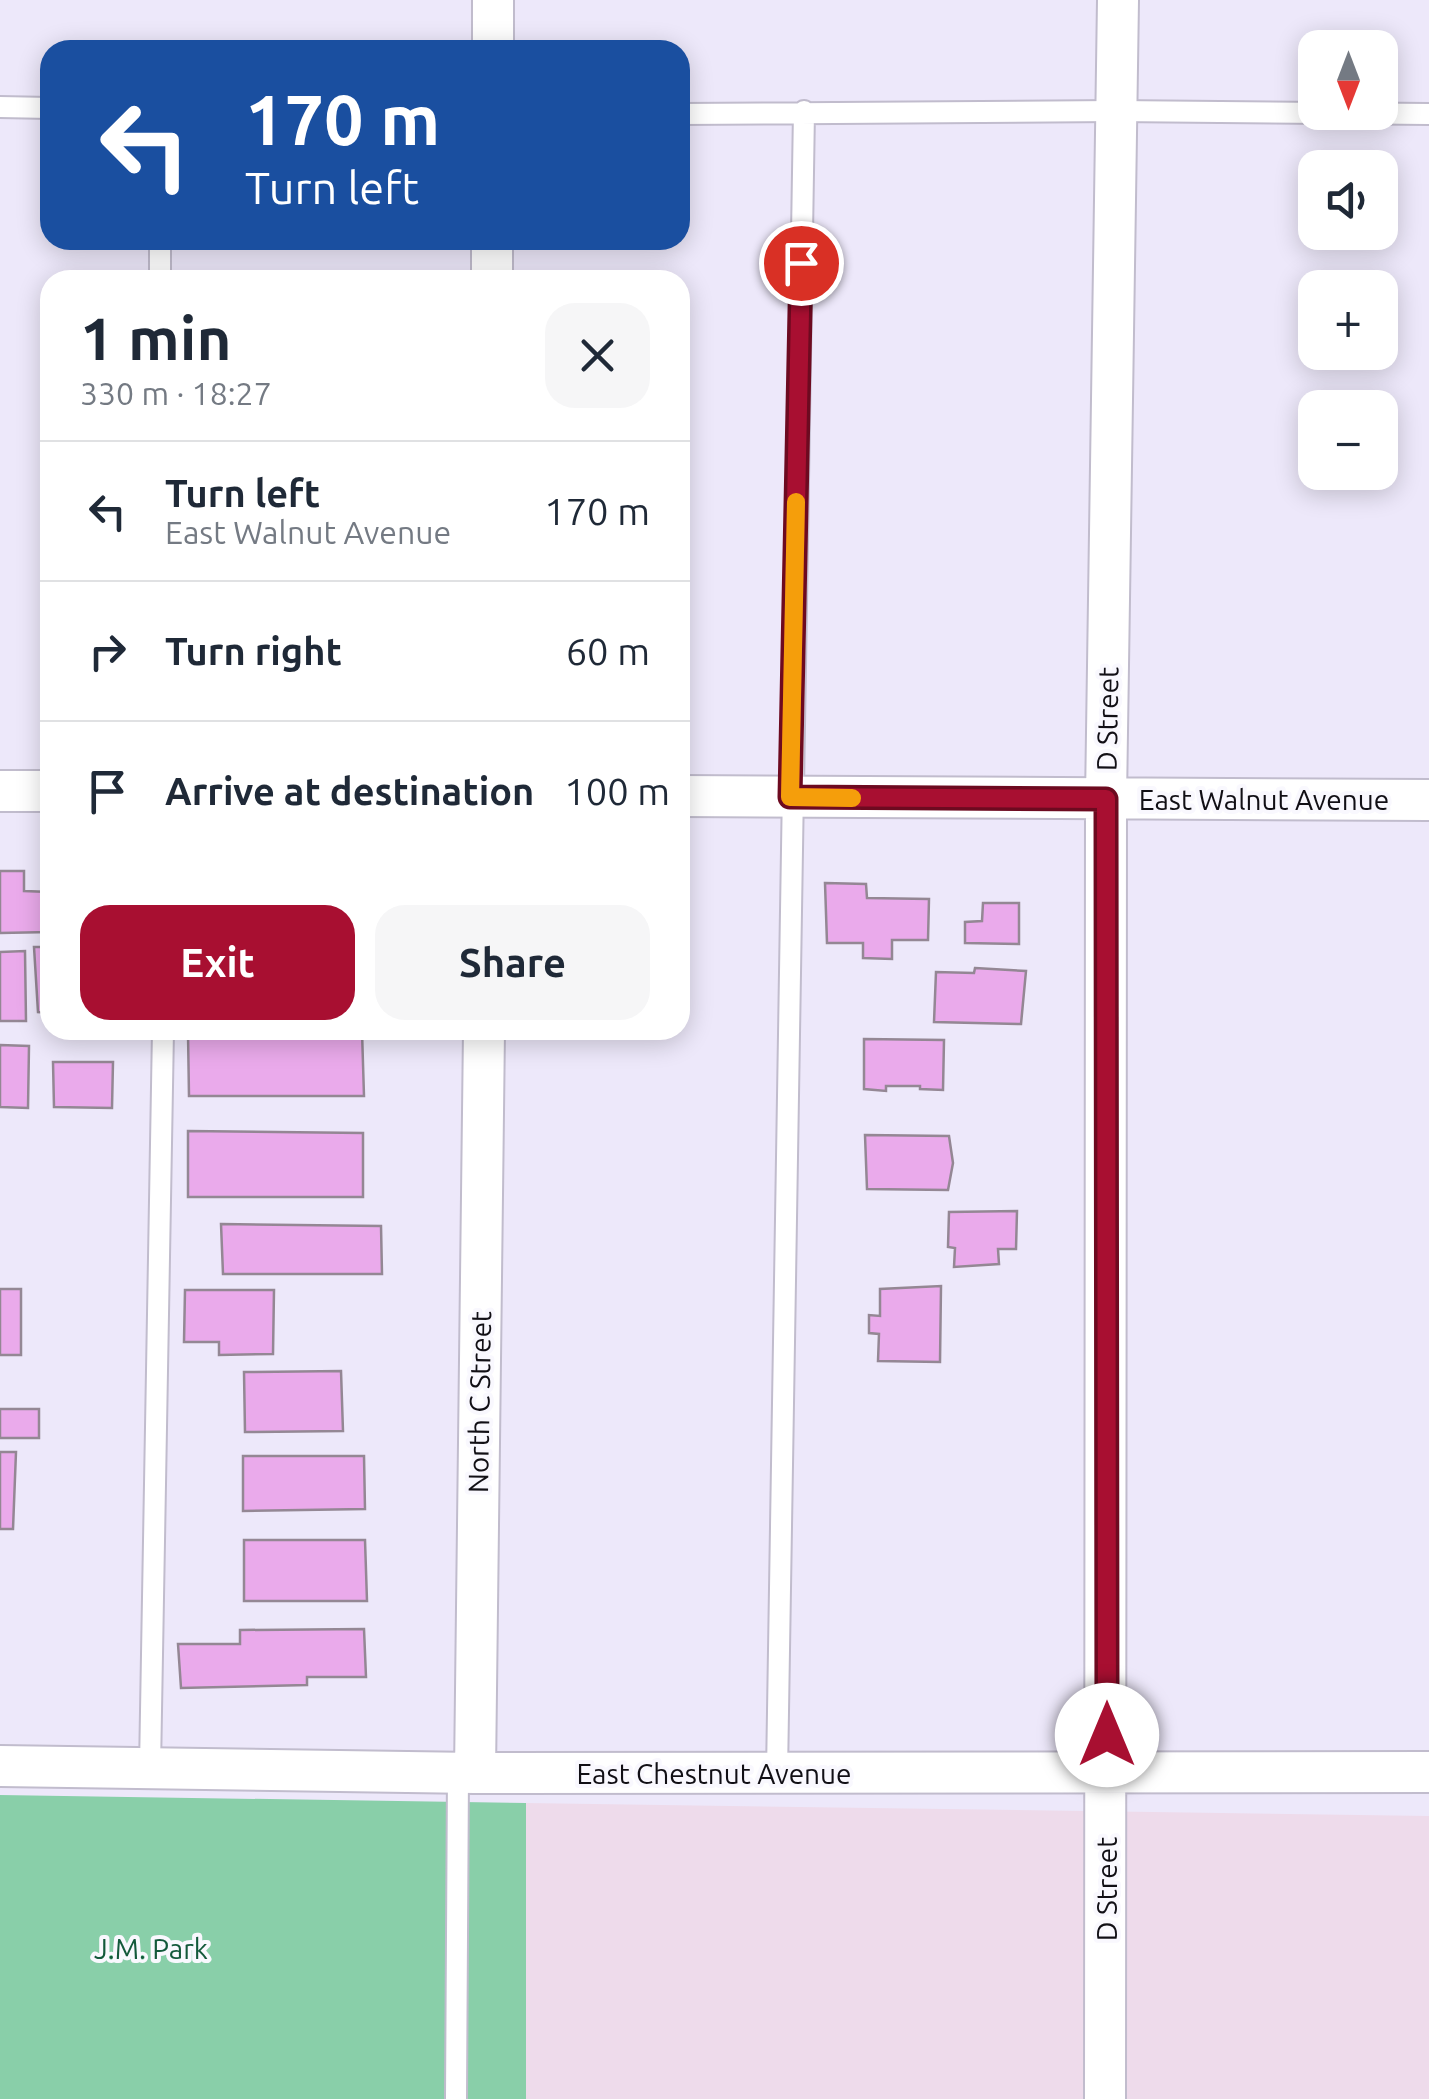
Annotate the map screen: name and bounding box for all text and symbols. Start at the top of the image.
north arrow [1298,30,1398,130]
map controls [1298,30,1398,490]
icon: left [80,80,210,210]
text: 170 m [245,80,440,158]
button: sound [1298,150,1398,250]
text: Turn left [245,162,419,213]
pin [759,221,844,306]
icon: arrive [774,236,829,291]
button: + [1298,270,1398,370]
button: close [545,303,650,408]
text: 1 min [80,304,232,371]
text: 330 m · 18:27 [80,375,272,411]
button: − [1298,390,1398,490]
text: Turn left [165,472,320,514]
icon: left [80,484,135,539]
text: 170 m [544,490,650,532]
text: East Walnut Avenue [165,514,451,550]
icon: right [80,624,135,679]
text: Turn right [165,630,342,672]
text: 60 m [566,630,650,672]
street label: D Street [1091,667,1123,771]
icon: arrive [80,764,135,819]
text: Arrive at destination [165,770,534,812]
text: 100 m [564,770,670,812]
street label: East Walnut Avenue [1139,784,1389,815]
button: Exit [80,905,355,1020]
button: Share [375,905,650,1020]
street label: North C Street [462,1311,496,1493]
position arrow [1055,1683,1159,1787]
street label: East Chestnut Avenue [576,1758,852,1789]
street label: D Street [1091,1837,1122,1941]
park label: J.M. Park [94,1933,208,1964]

